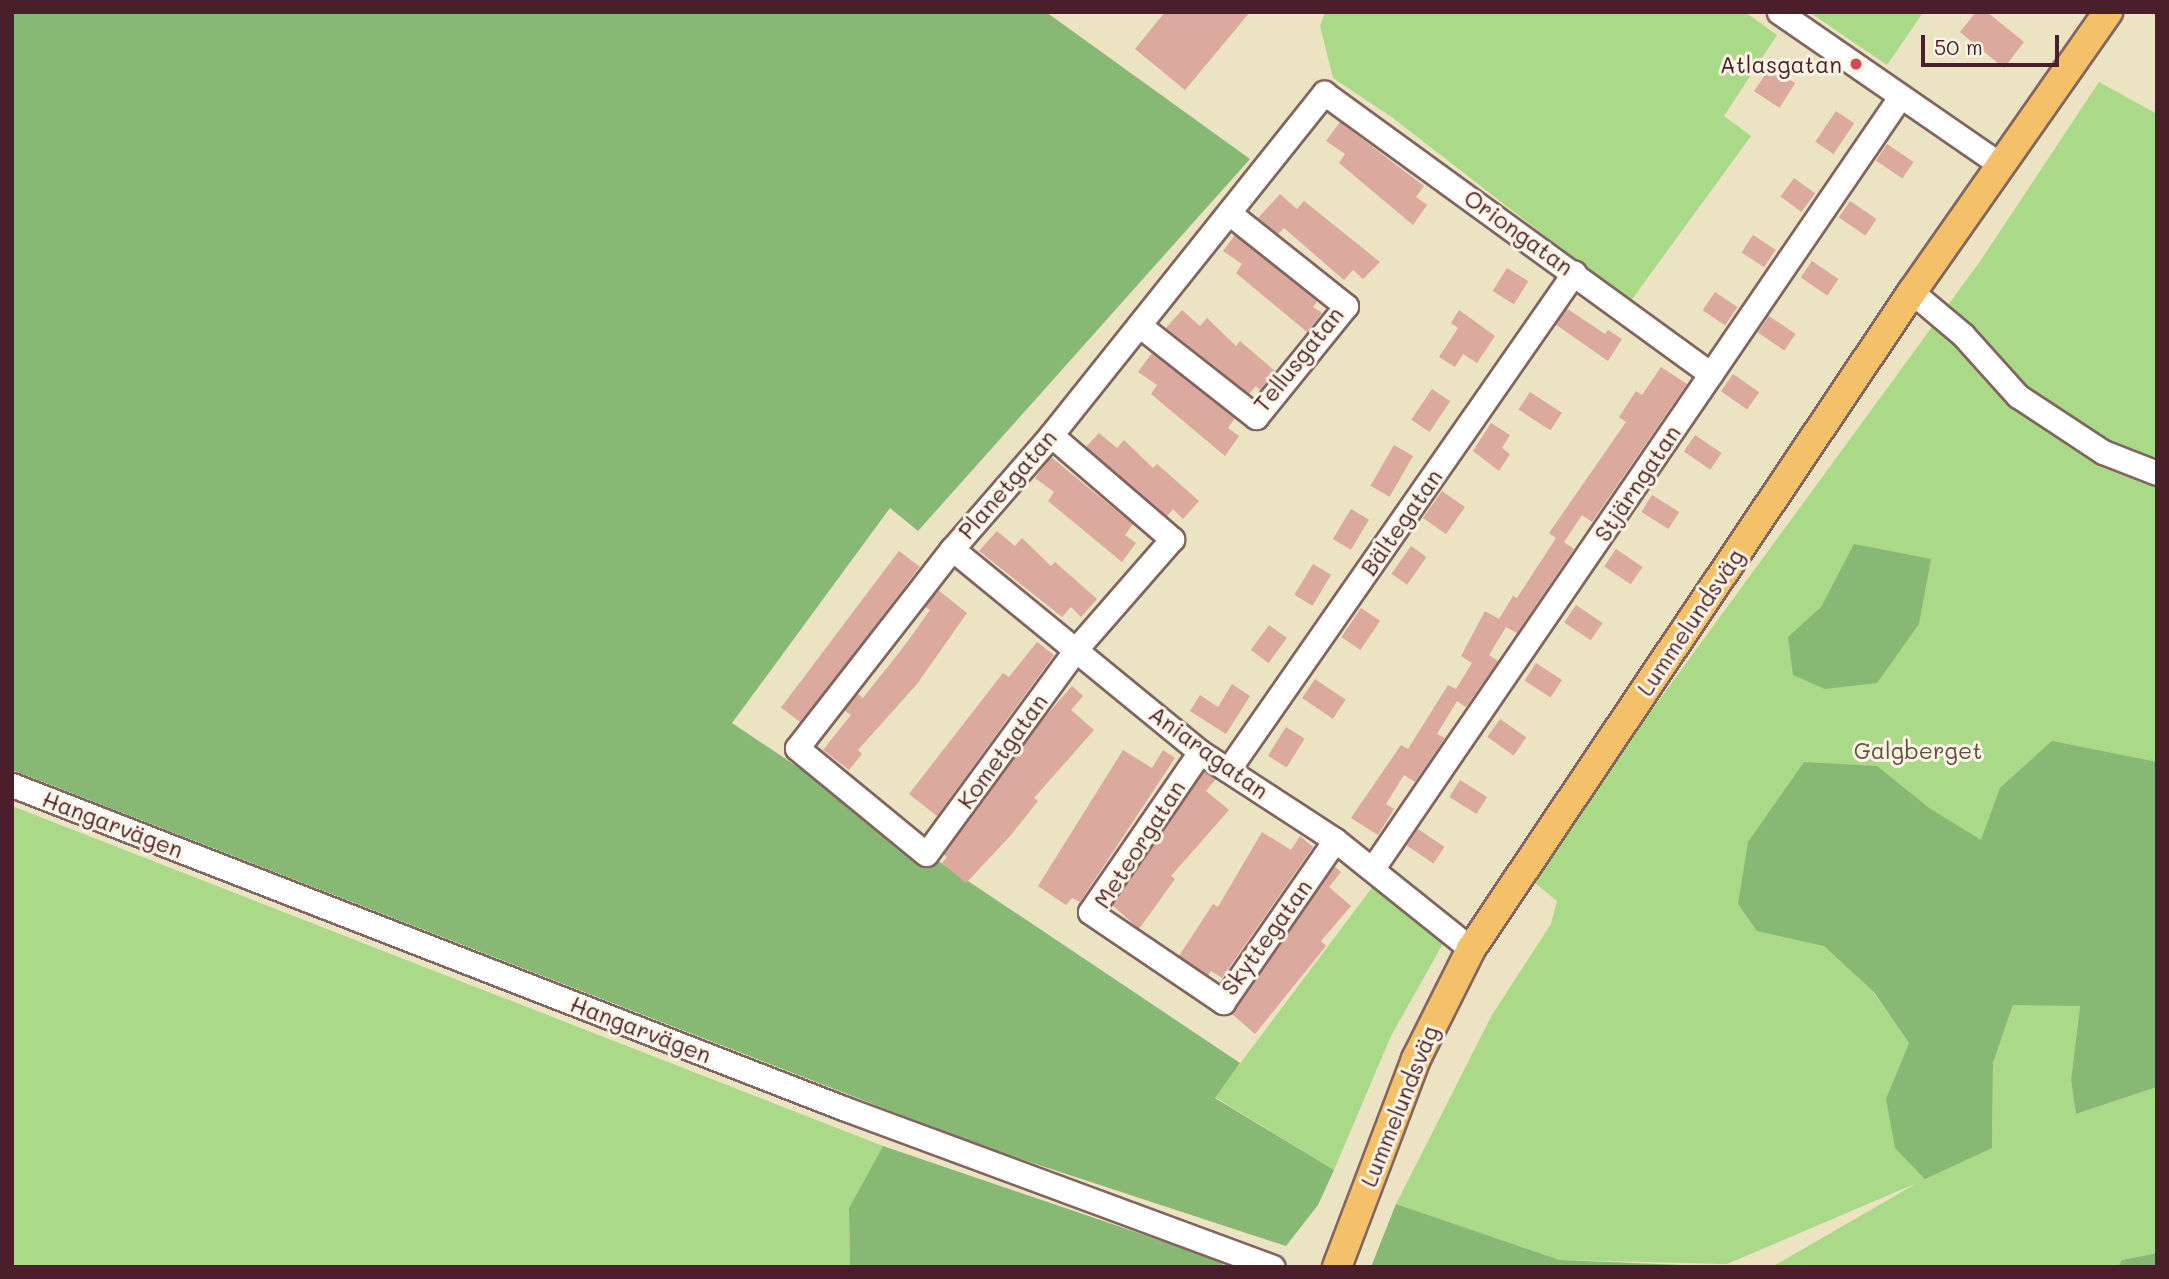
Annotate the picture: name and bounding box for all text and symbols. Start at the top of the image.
scale bar [1924,21,2062,65]
text: 50 m [1934,33,1983,60]
place label: Atlasgatan [1720,50,1842,78]
marker: Atlasgatan [1848,56,1864,72]
street label: Oriongatan [1459,183,1579,281]
street label: Tellusgatan [1247,301,1349,417]
street label: Stjärngatan [1588,420,1686,546]
street label: Planetgatan [952,424,1062,544]
street label: Bältegatan [1354,463,1448,581]
street label: Lummelundsväg [1631,543,1749,701]
street label: Kometgatan [951,688,1053,814]
street label: Aniaragatan [1144,699,1274,805]
park label: Galgberget [1854,736,1982,764]
street label: Meteorgatan [1087,775,1191,913]
street label: Hangarvägen [39,784,187,864]
street label: Skyttegatan [1215,874,1317,1000]
street label: Hangarvägen [567,989,715,1069]
street label: Lummelundsväg [1354,1021,1444,1191]

